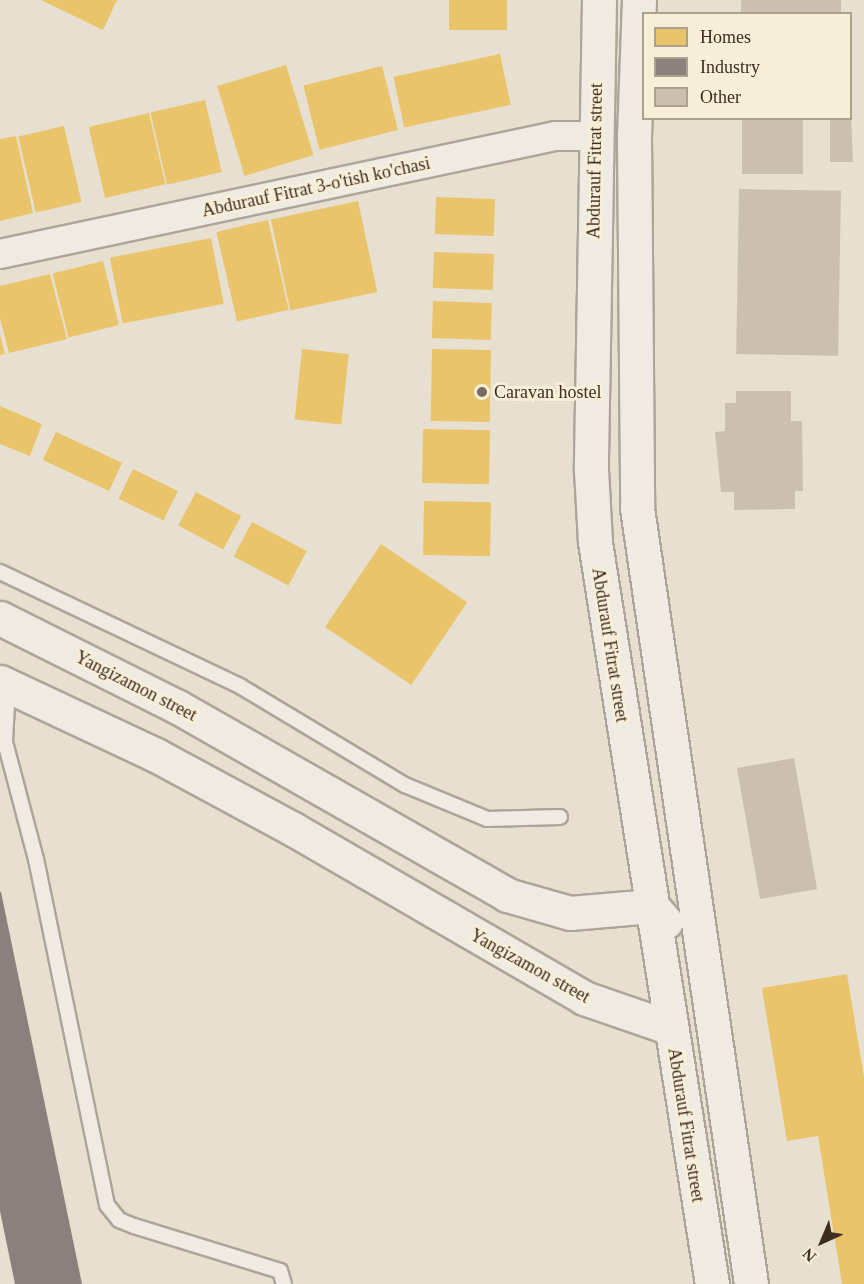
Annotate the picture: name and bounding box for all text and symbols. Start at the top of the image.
legend [642,12,852,120]
text: Homes [700,27,751,47]
text: Industry [700,57,760,77]
street label: Abdurauf Fitrat street [583,83,607,239]
text: Other [700,87,741,107]
street label: Abdurauf Fitrat 3-o'tish ko'chasi [200,152,432,222]
place label: Caravan hostel [494,381,601,403]
marker: Caravan hostel [475,385,489,399]
street label: Abdurauf Fitrat street [587,566,633,724]
street label: Yangizamon street [72,646,200,726]
street label: Yangizamon street [466,924,594,1008]
street label: Abdurauf Fitrat street [663,1046,709,1204]
north arrow [792,1212,852,1272]
text: N [799,1245,819,1265]

